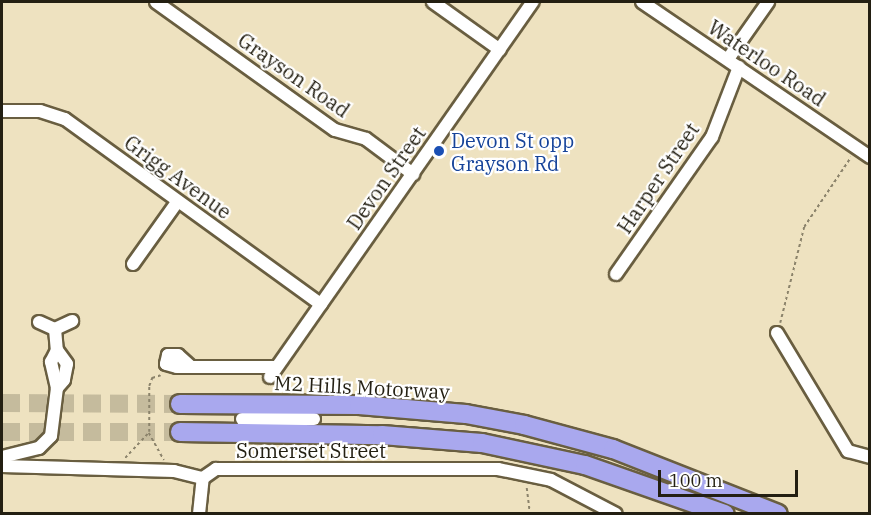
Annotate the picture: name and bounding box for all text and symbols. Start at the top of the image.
street label: Waterloo Road [704,15,830,111]
street label: Grayson Road [234,28,354,122]
street label: Harper Street [612,118,704,238]
street label: Devon Street [342,122,430,234]
place label: Devon St opp Grayson Rd [451,128,574,175]
street label: Grigg Avenue [120,130,236,224]
marker: Devon St opp Grayson Rd [432,144,446,158]
street label: M2 Hills Motorway [274,370,450,404]
street label: Somerset Street [236,438,386,462]
scale bar [661,458,800,496]
text: 100 m [669,469,723,492]

